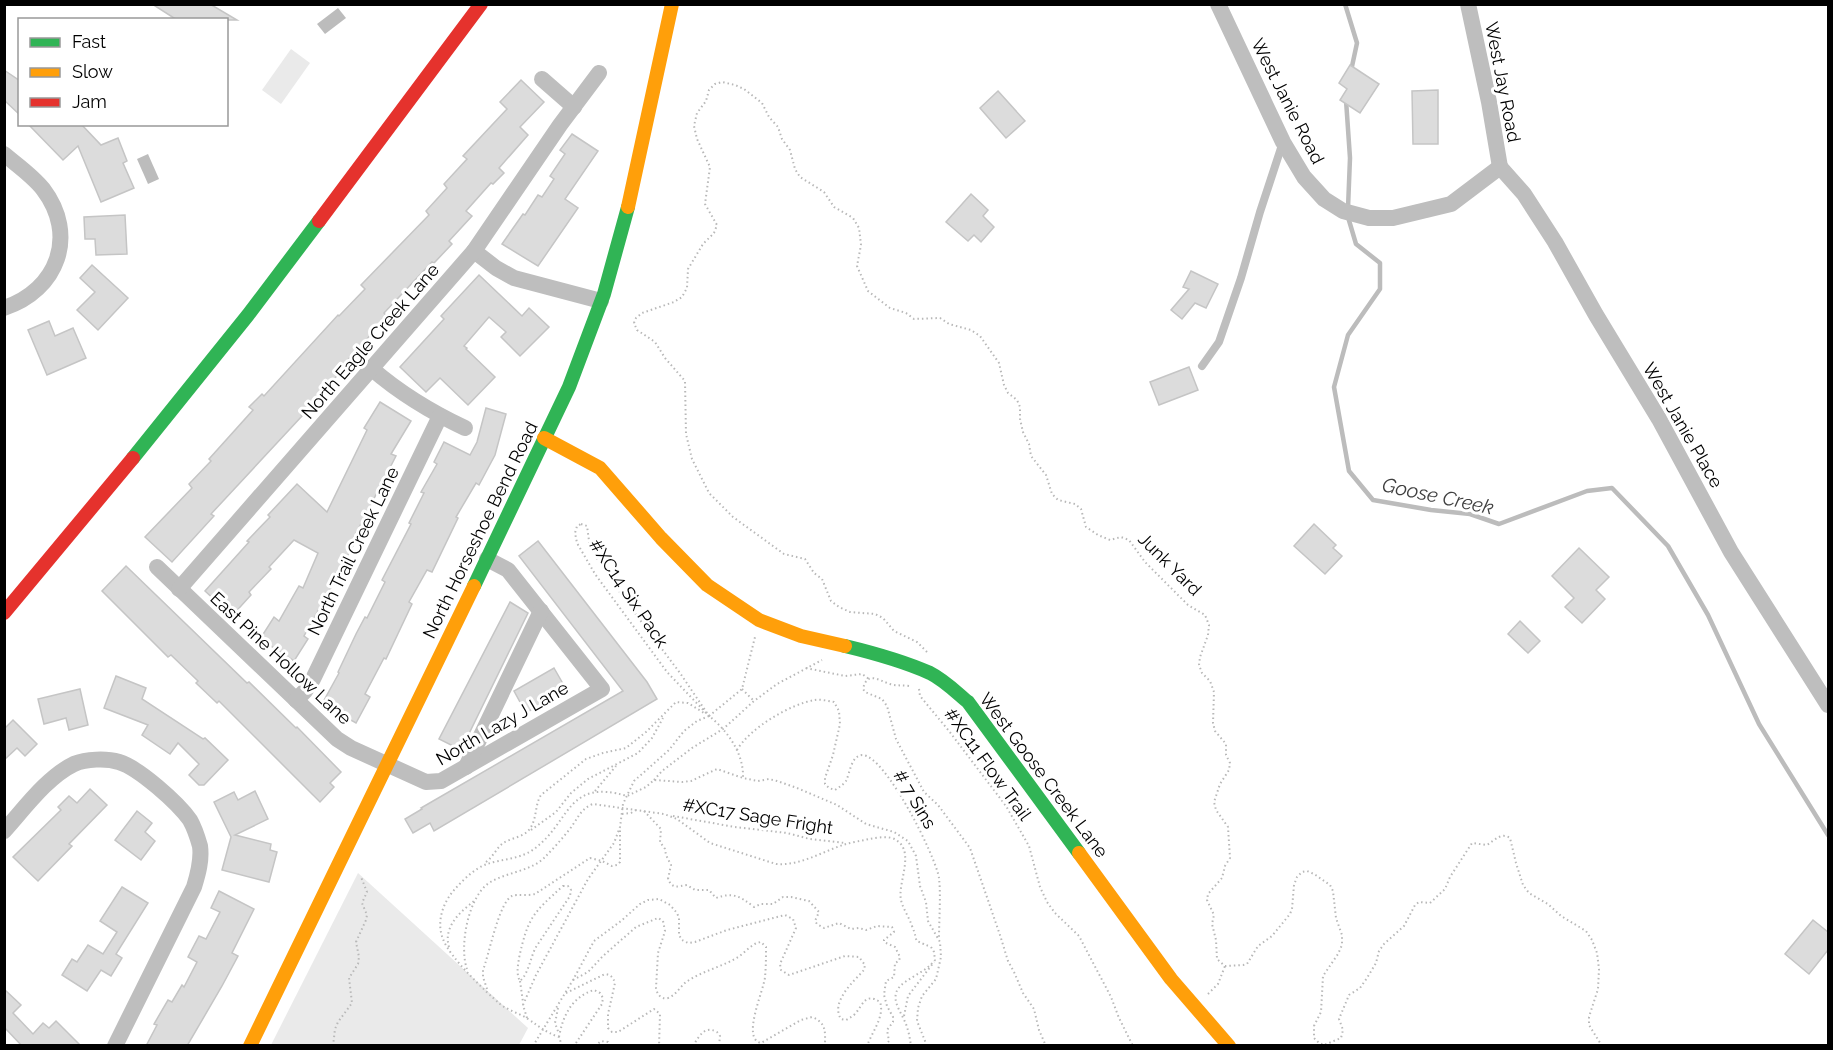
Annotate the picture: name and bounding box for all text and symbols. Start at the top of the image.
legend [18,18,228,126]
street label: West Jay Road [1481,20,1525,144]
text: Fast [72,31,106,52]
street label: West Janie Road [1247,35,1329,167]
text: Slow [72,61,113,82]
text: Jam [72,91,107,112]
street label: North Eagle Creek Lane [297,259,443,423]
street label: West Janie Place [1639,359,1728,492]
street label: North Horseshoe Bend Road [418,418,542,642]
street label: North Trail Creek Lane [303,463,403,639]
water label: Goose Creek [1380,472,1496,520]
street label: Junk Yard [1134,528,1206,600]
street label: #XC14 Six Pack [585,535,673,652]
street label: East Pine Hollow Lane [206,587,356,729]
street label: North Lazy J Lane [432,676,572,769]
street label: West Goose Creek Lane [975,689,1113,862]
street label: #XC11 Flow Trail [940,704,1036,824]
street label: # 7 Sins [889,766,941,833]
street label: #XC17 Sage Fright [681,794,835,838]

